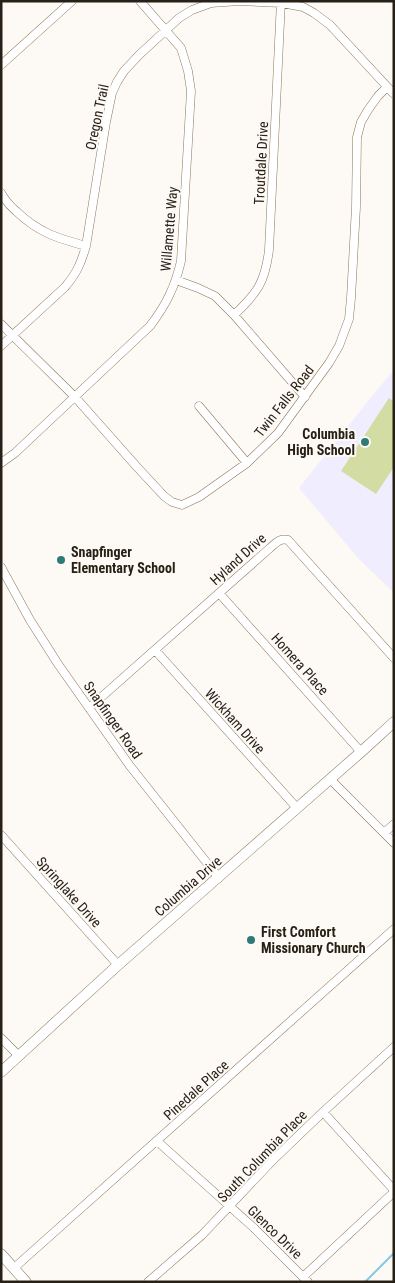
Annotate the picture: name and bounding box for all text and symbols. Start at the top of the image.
street label: Oregon Trail [82,83,112,151]
street label: Troutdale Drive [251,121,271,205]
street label: Willamette Way [157,186,181,272]
street label: Twin Falls Road [251,362,317,440]
place label: Columbia High School [287,426,355,458]
marker: Columbia High School [359,436,371,448]
street label: Hyland Drive [207,530,269,588]
place label: Snapfinger Elementary School [71,544,176,576]
marker: Snapfinger Elementary School [55,554,67,566]
street label: Homera Place [268,630,332,698]
street label: Snapfinger Road [81,678,145,762]
street label: Wickham Drive [202,685,269,757]
street label: Columbia Drive [151,852,225,919]
street label: Springlake Drive [33,854,105,931]
place label: First Comfort Missionary Church [261,924,366,956]
marker: First Comfort Missionary Church [245,934,257,946]
street label: Pinedale Place [160,1056,232,1123]
street label: South Columbia Place [214,1106,310,1205]
street label: Glenco Drive [244,1202,306,1262]

